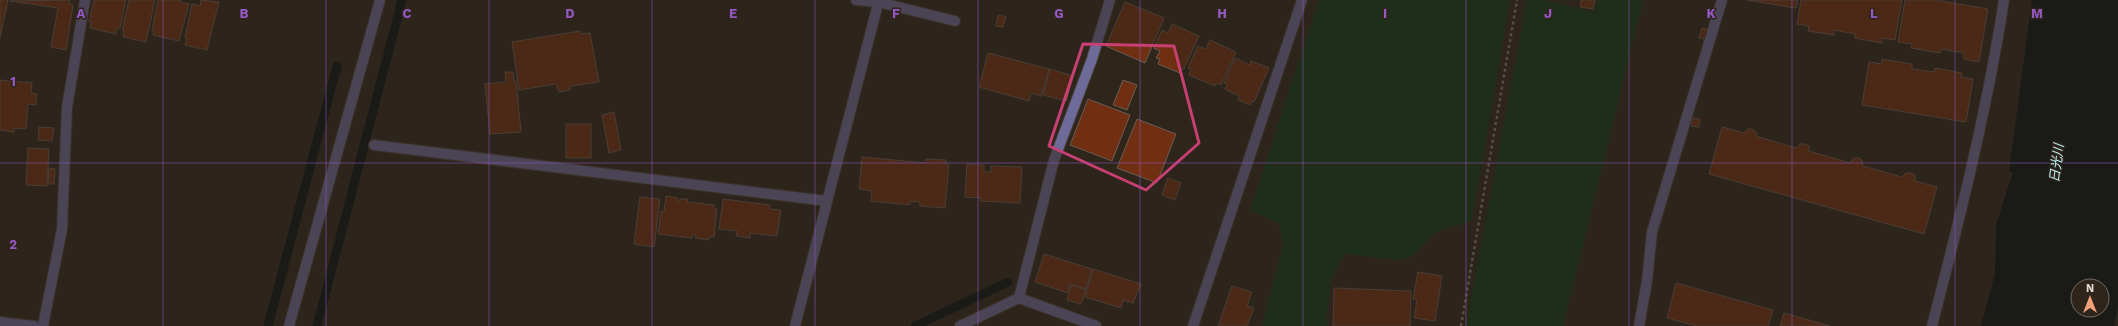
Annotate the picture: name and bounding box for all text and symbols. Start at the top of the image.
text: A [77,6,86,21]
text: B [240,6,249,21]
text: C [403,6,412,21]
text: D [565,6,575,21]
text: E [729,6,737,21]
text: F [892,6,900,21]
text: G [1054,6,1064,21]
text: H [1217,6,1227,21]
text: I [1383,6,1387,21]
text: J [1544,6,1552,21]
text: K [1706,6,1716,21]
text: L [1870,6,1878,21]
text: M [2031,6,2043,21]
text: 1 [10,74,16,89]
water label: 日光川 [2047,141,2067,183]
text: 2 [9,237,17,252]
north arrow [2070,278,2110,318]
text: N [2086,282,2094,295]

